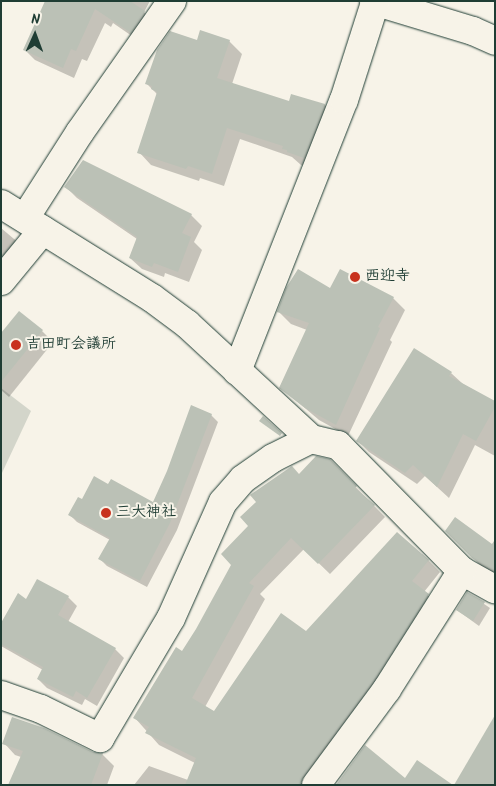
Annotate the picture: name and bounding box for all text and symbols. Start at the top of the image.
text: N [31,9,40,31]
north arrow [10,10,60,60]
place label: 西迎寺 [365,268,410,286]
marker: 西迎寺 [349,271,361,283]
place label: 吉田町会議所 [26,336,116,354]
marker: 吉田町会議所 [10,339,22,351]
place label: 三大神社 [116,504,176,522]
marker: 三大神社 [100,507,112,519]

